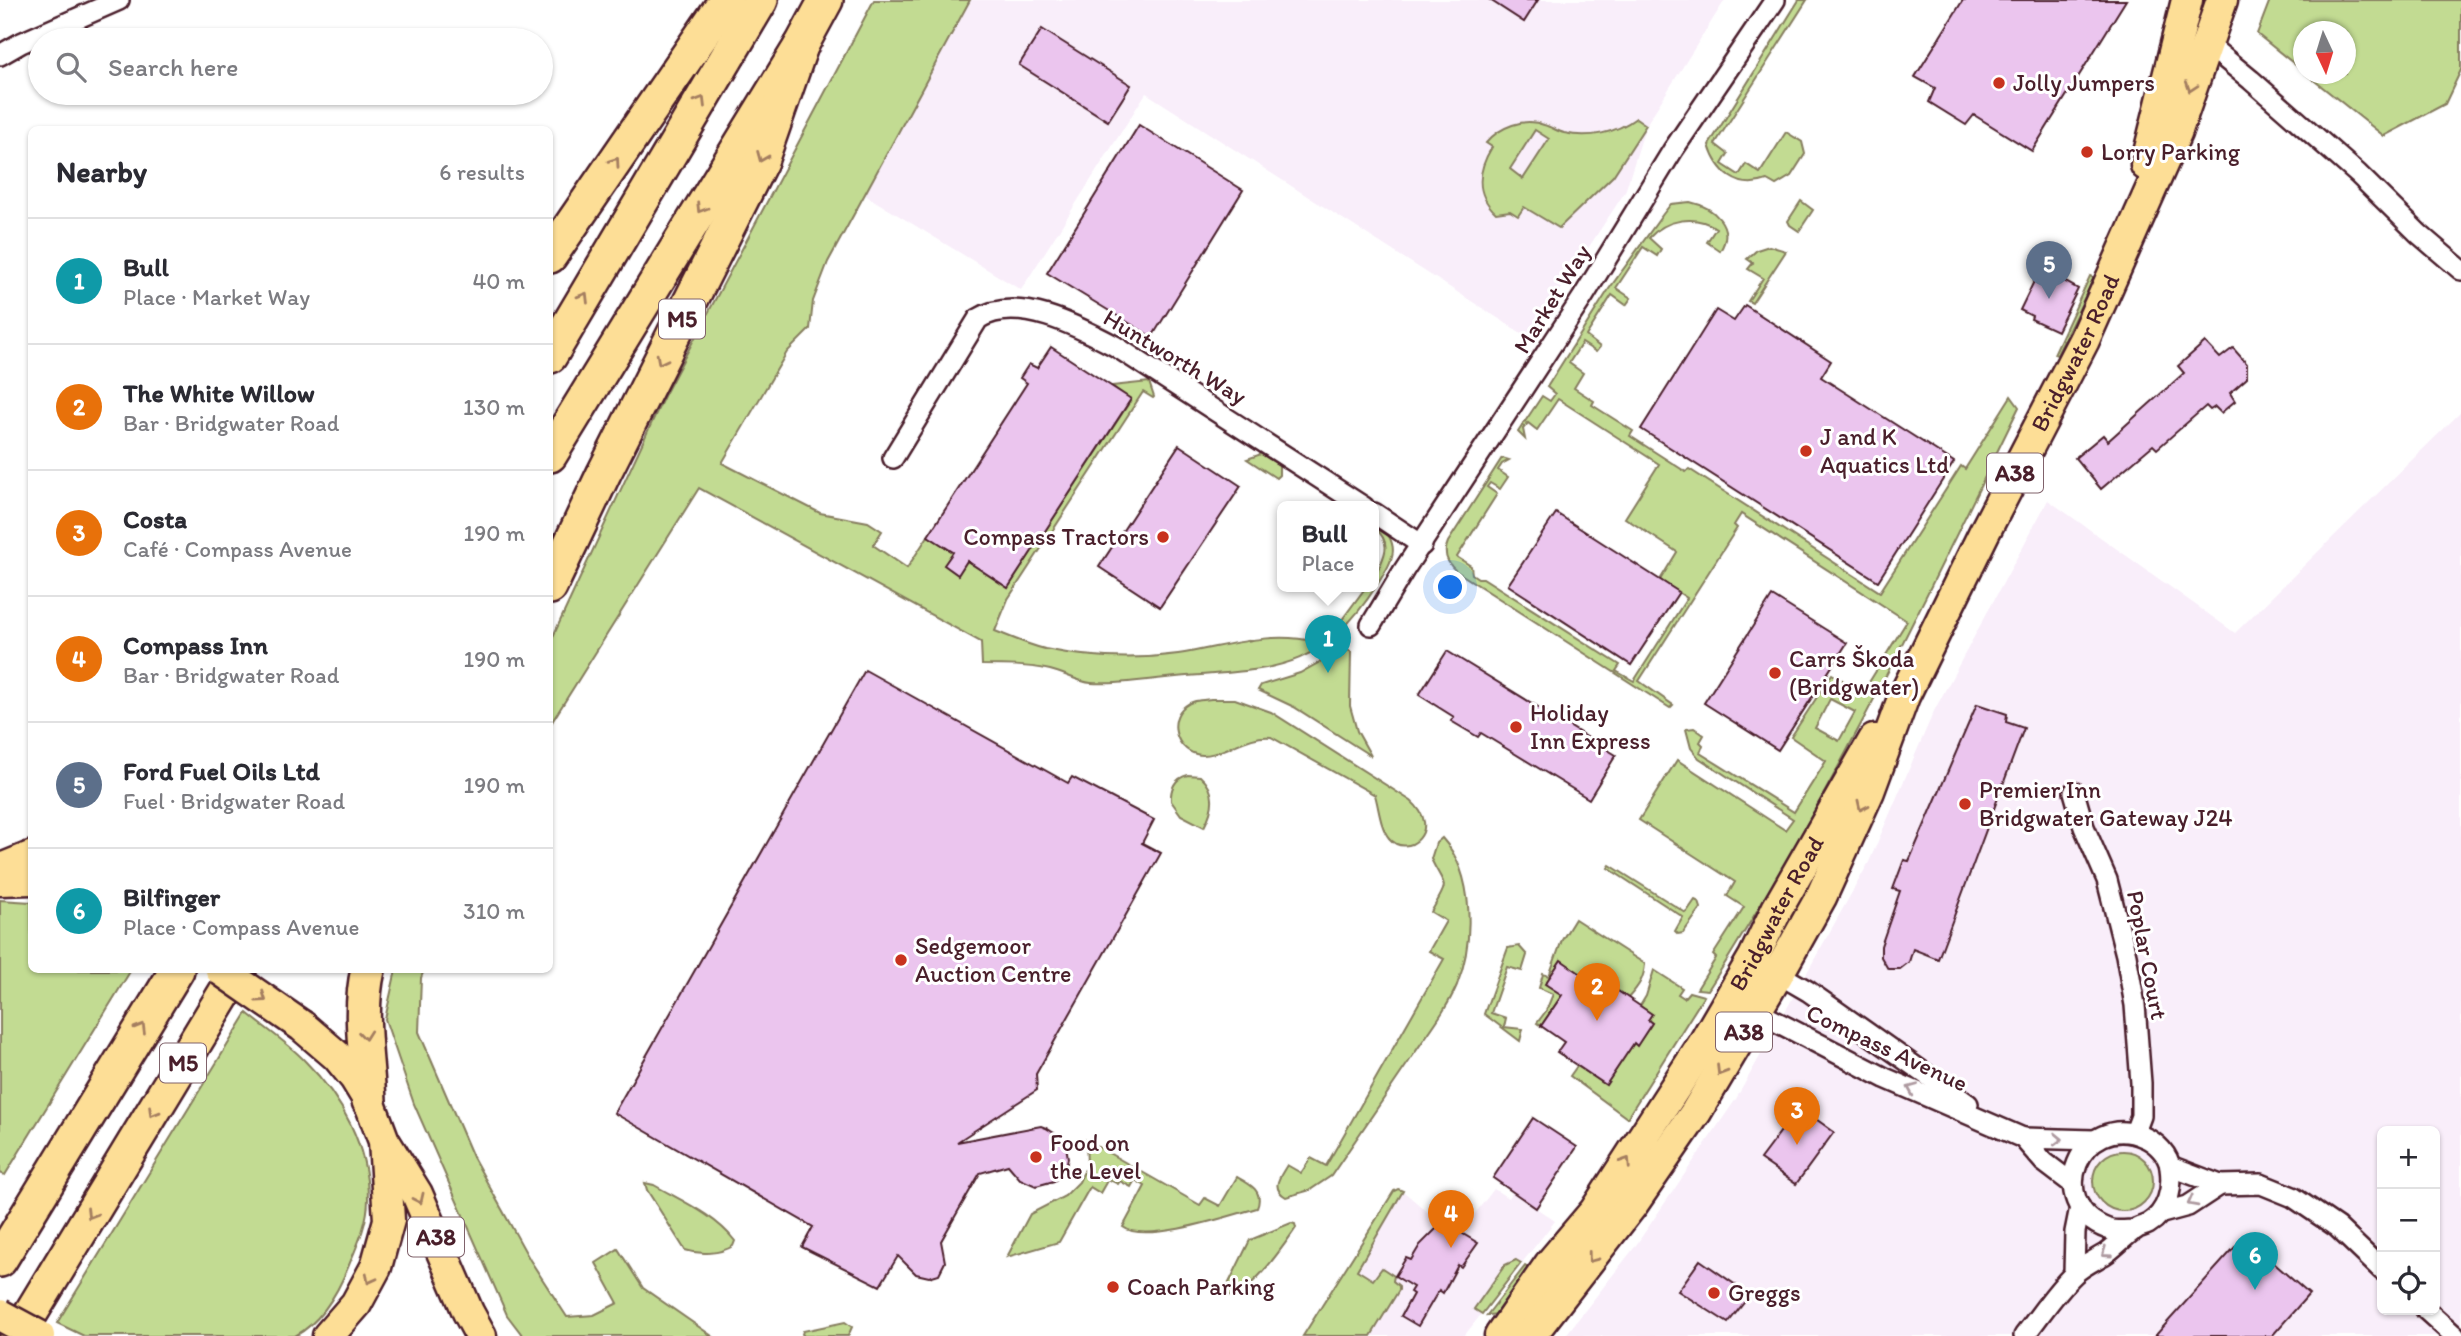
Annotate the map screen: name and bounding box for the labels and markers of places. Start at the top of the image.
place label: Jolly Jumpers [2013,68,2155,97]
marker: Jolly Jumpers [1991,75,2007,91]
place label: Lorry Parking [2101,137,2241,166]
marker: Lorry Parking [2079,144,2095,160]
pin: 5 [2026,241,2072,299]
place label: J and K Aquatics Ltd [1820,422,1949,479]
marker: J and K Aquatics Ltd [1798,443,1814,459]
place label: Compass Tractors [963,522,1149,551]
marker: Compass Tractors [1155,529,1171,545]
pin: 1 [1305,615,1351,673]
place label: Carrs Škoda (Bridgwater) [1789,644,1919,701]
marker: Carrs Škoda (Bridgwater) [1767,665,1783,681]
place label: Holiday Inn Express [1530,698,1651,755]
marker: Holiday Inn Express [1508,719,1524,735]
place label: Premier Inn Bridgwater Gateway J24 [1979,775,2233,832]
marker: Premier Inn Bridgwater Gateway J24 [1957,796,1973,812]
place label: Sedgemoor Auction Centre [915,931,1071,988]
marker: Sedgemoor Auction Centre [893,952,909,968]
pin: 2 [1574,963,1620,1021]
pin: 3 [1774,1087,1820,1145]
place label: Food on the Level [1050,1128,1141,1185]
marker: Food on the Level [1028,1149,1044,1165]
pin: 4 [1428,1190,1474,1248]
pin: 6 [2232,1232,2278,1290]
place label: Coach Parking [1127,1272,1275,1301]
place label: Greggs [1728,1278,1801,1307]
marker: Coach Parking [1105,1279,1121,1295]
marker: Greggs [1706,1285,1722,1301]

